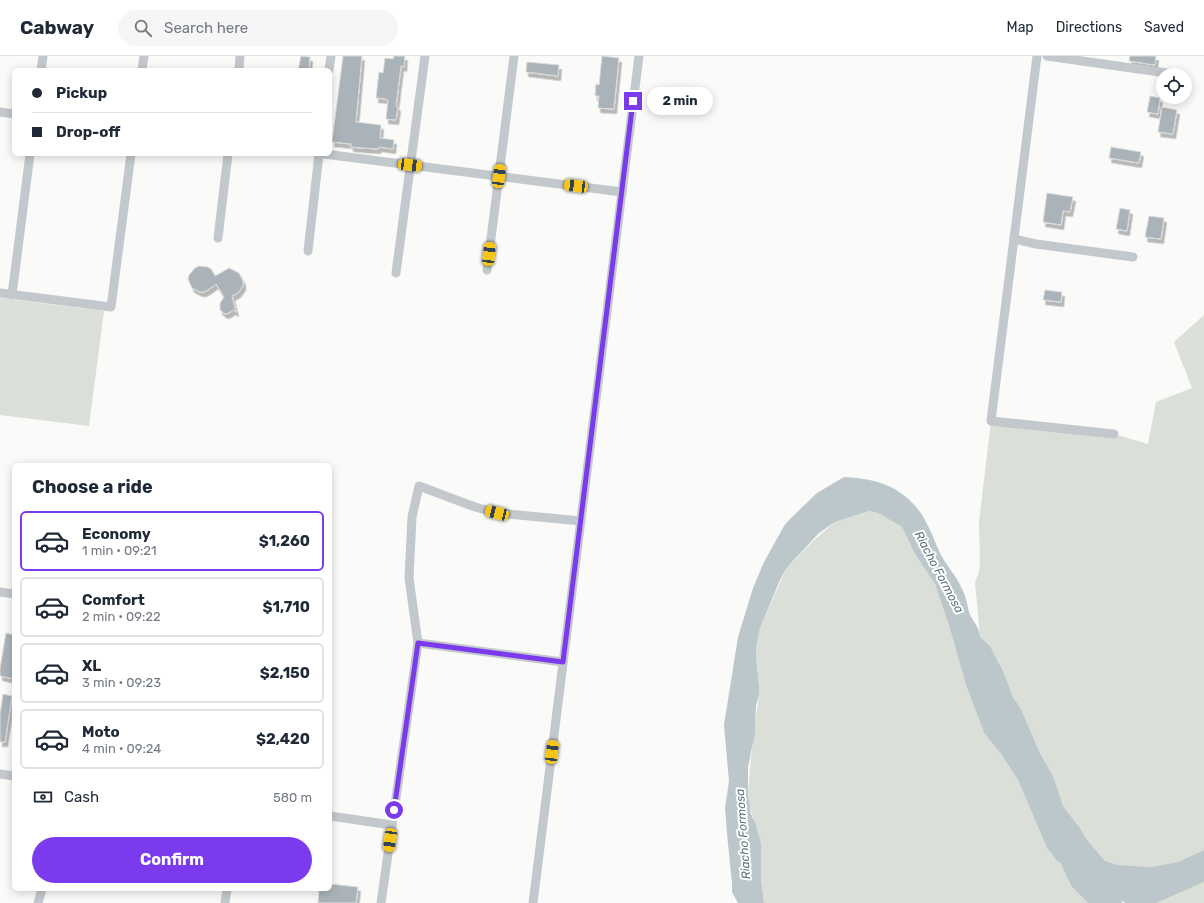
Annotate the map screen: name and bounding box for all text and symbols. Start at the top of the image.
search box [118,10,398,46]
text: Cabway [20,16,94,39]
icon: search [132,17,154,39]
text: Search here [164,19,248,37]
text: Map [1007,19,1034,36]
text: Directions [1056,19,1122,36]
text: Saved [1144,19,1184,36]
map controls [1156,68,1192,104]
button: locate [1156,68,1192,104]
text: Pickup [56,84,107,102]
callout: 2 min [647,87,713,115]
route end [624,92,642,110]
text: 2 min [662,93,698,108]
text: Drop-off [56,123,120,141]
car [397,158,423,172]
car [491,163,507,189]
car [563,179,589,193]
car [482,241,496,267]
text: Choose a ride [32,476,153,498]
car [484,504,510,522]
icon: car [34,523,70,559]
text: Economy [82,525,151,543]
water label: Riacho Formosa [912,529,966,615]
text: $1,260 [259,532,310,550]
text: 1 min · 09:21 [82,543,156,558]
icon: car [34,589,70,625]
text: Comfort [82,591,145,609]
text: $1,710 [263,598,310,616]
text: 2 min · 09:22 [82,609,161,624]
icon: car [34,655,70,691]
text: XL [82,657,101,675]
text: $2,150 [260,664,310,682]
text: 3 min · 09:23 [82,675,161,690]
icon: car [34,721,70,757]
text: Moto [82,723,120,741]
text: $2,420 [256,730,310,748]
car [545,739,559,765]
text: 4 min · 09:24 [82,741,161,756]
icon: cash [32,786,54,808]
text: Cash [64,788,99,806]
water label: Riacho Formosa [733,788,753,880]
text: 580 m [273,790,312,805]
route start [385,801,403,819]
car [382,827,398,853]
button: Confirm [32,837,312,883]

